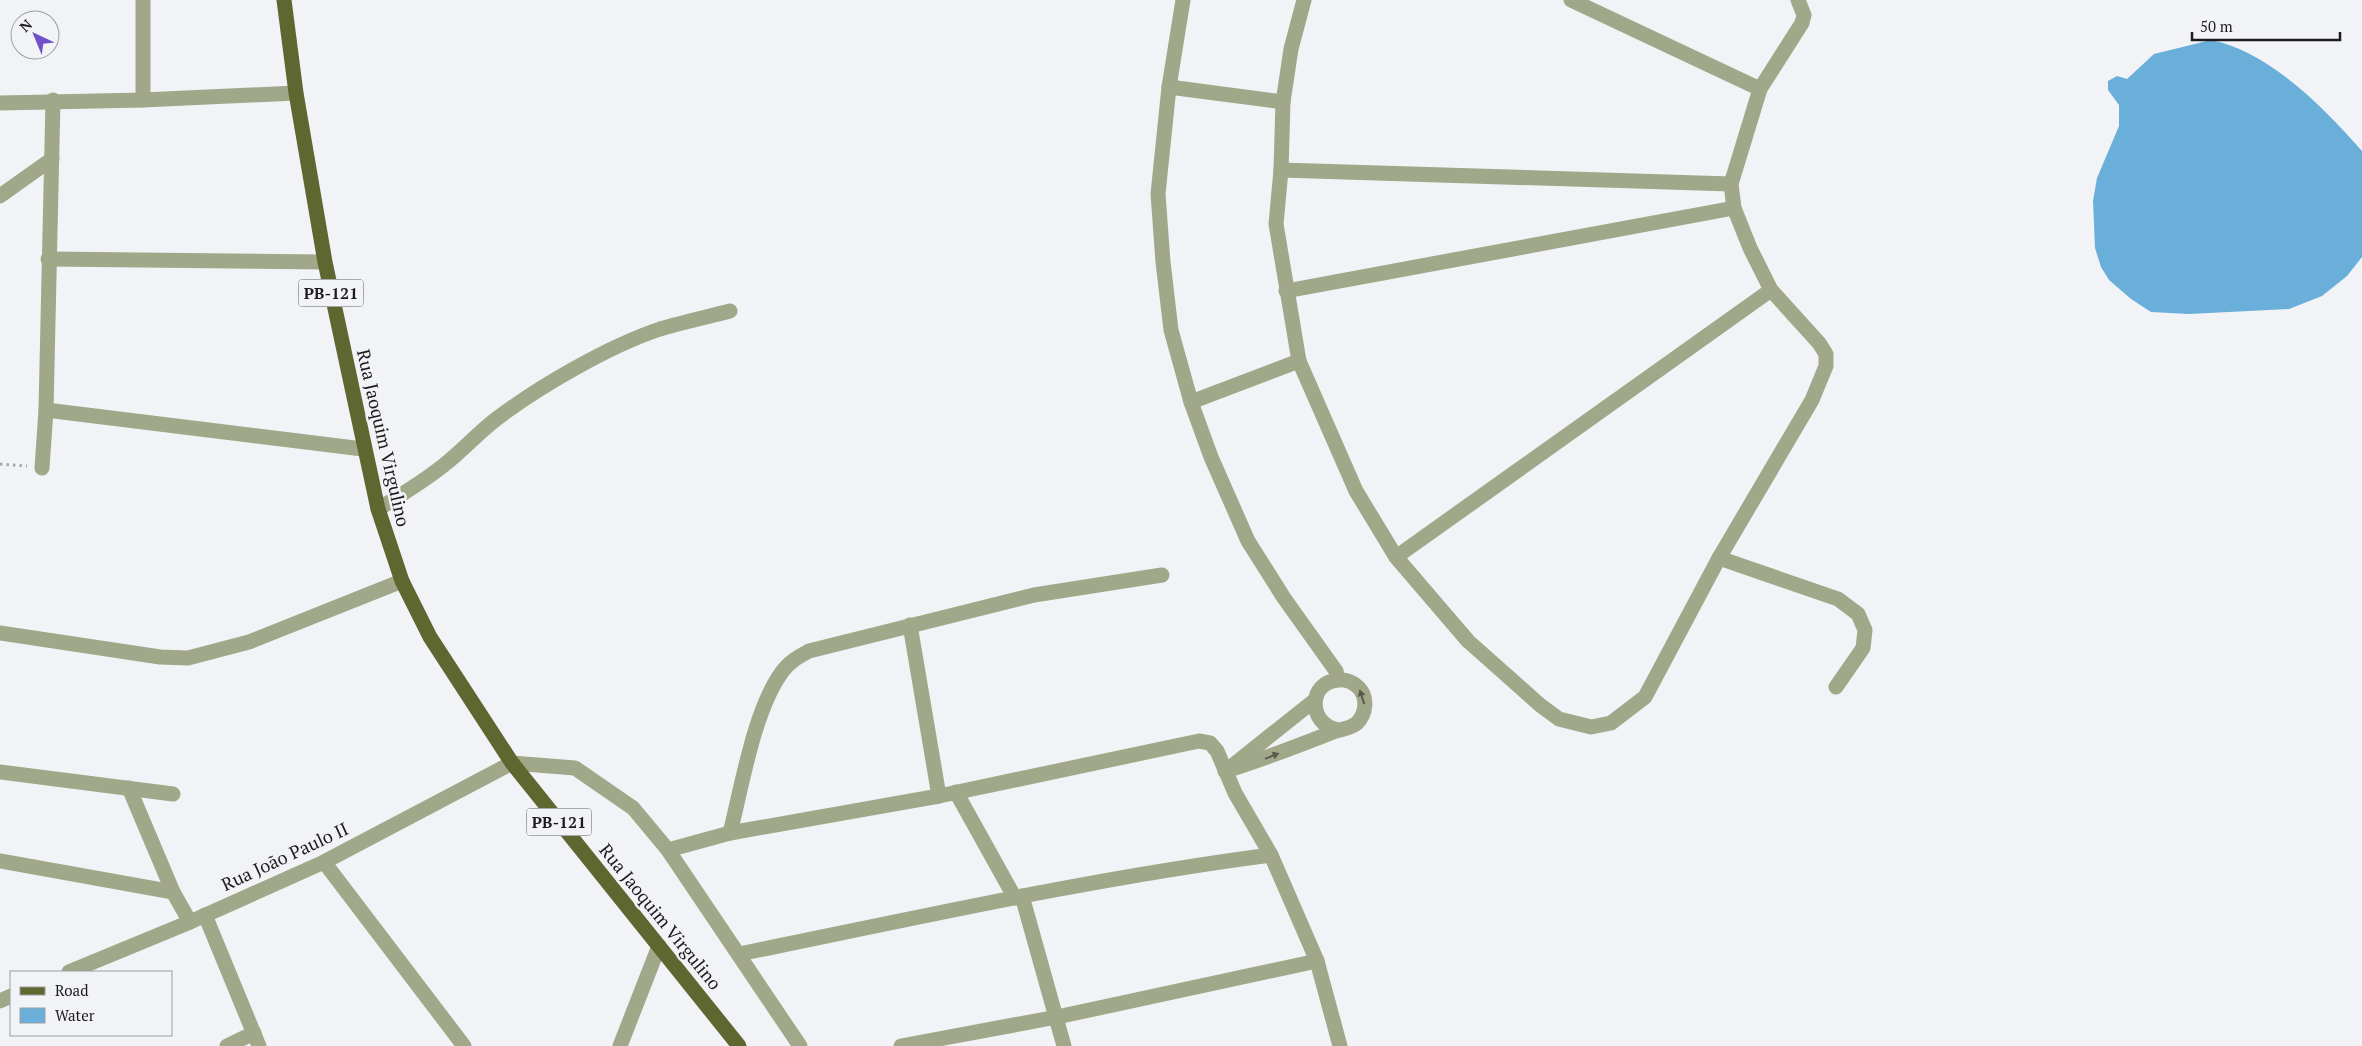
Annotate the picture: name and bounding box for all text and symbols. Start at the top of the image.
north arrow [10,10,60,60]
scale bar [2192,10,2340,42]
text: N [15,15,36,36]
text: 50 m [2200,16,2233,36]
road number: PB-121 [298,280,364,306]
street label: Rua Jaoquim Virgulino [352,347,416,529]
one-way arrow [1358,689,1366,704]
one-way arrow [1264,752,1279,760]
road number: PB-121 [526,809,592,836]
street label: Rua João Paulo II [217,816,352,896]
street label: Rua Jaoquim Virgulino [594,838,727,994]
legend [10,971,172,1036]
text: Road [55,980,88,1000]
text: Water [55,1005,95,1025]

